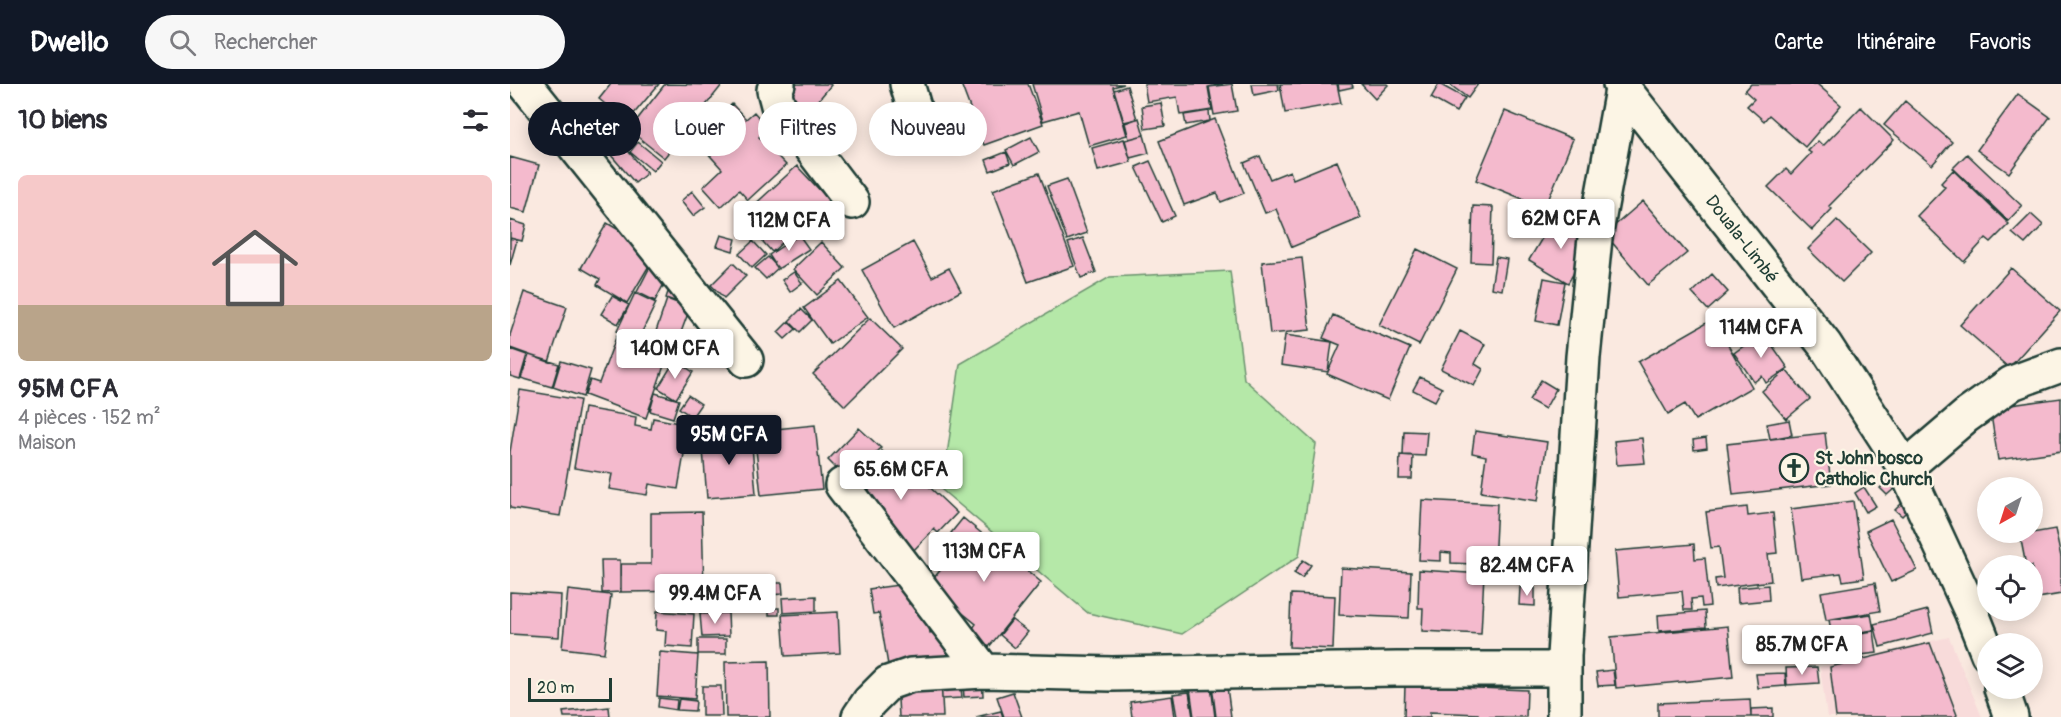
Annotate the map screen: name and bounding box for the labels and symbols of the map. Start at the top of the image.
street label: Douala-Limbé [1700,190,1783,288]
pin: 62M CFA [1506,199,1616,250]
pin: 112M CFA [727,201,851,252]
pin: 114M CFA [1699,308,1823,359]
pin: 140M CFA [613,329,737,380]
pin: 95M CFA [674,415,784,466]
place label: St John bosco Catholic Church [1815,447,1933,491]
pin: 65.6M CFA [832,450,970,501]
church icon: St John bosco Catholic Church [1778,452,1810,484]
north arrow [1977,477,2043,543]
pin: 113M CFA [922,532,1046,583]
pin: 82.4M CFA [1458,546,1596,597]
pin: 99.4M CFA [646,574,784,625]
pin: 85.7M CFA [1733,625,1871,676]
scale bar [528,675,612,702]

